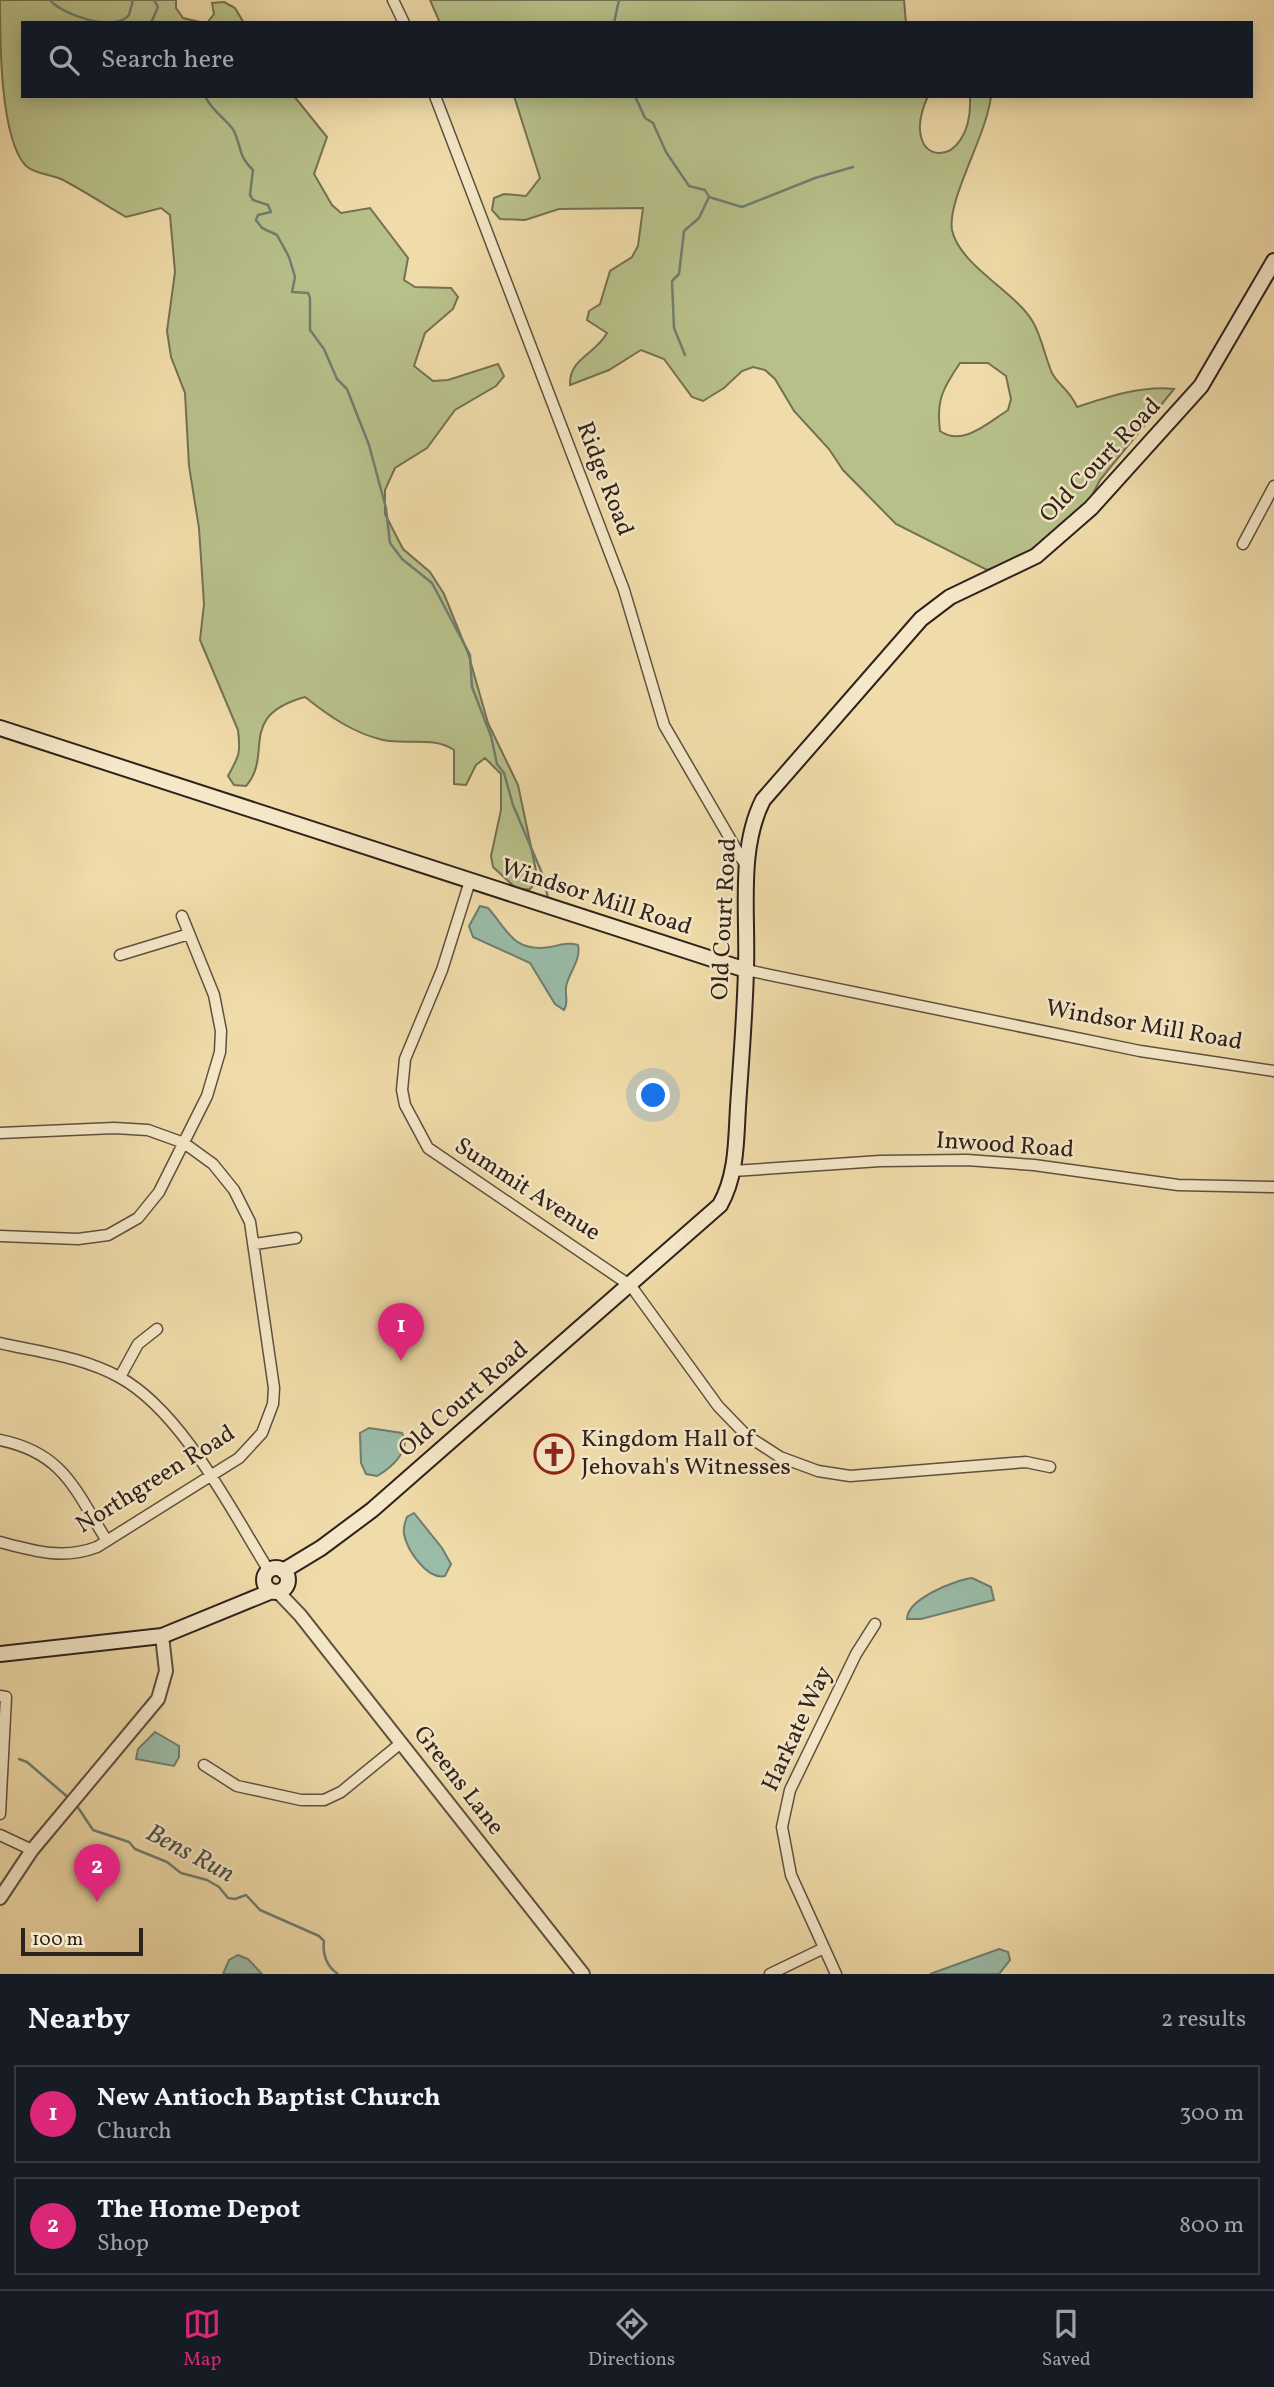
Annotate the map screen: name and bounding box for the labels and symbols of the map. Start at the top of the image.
street label: Old Court Road [1032,391,1170,531]
street label: Ridge Road [567,417,641,541]
street label: Old Court Road [704,837,746,1001]
street label: Windsor Mill Road [496,851,696,945]
street label: Windsor Mill Road [1043,992,1245,1060]
your location [636,1078,670,1112]
street label: Inwood Road [935,1124,1075,1168]
street label: Summit Avenue [447,1130,607,1250]
pin: 1 [378,1303,424,1361]
street label: Old Court Road [392,1334,536,1466]
street label: Northgreen Road [70,1417,242,1543]
place label: Kingdom Hall of Jehovah's Witnesses [581,1423,791,1485]
church icon: Kingdom Hall of Jehovah's Witnesses [533,1433,575,1475]
street label: Harkate Way [754,1661,842,1797]
street label: Greens Lane [404,1719,512,1843]
water label: Bens Run [139,1816,241,1892]
pin: 2 [74,1844,120,1902]
scale bar [21,1925,144,1957]

